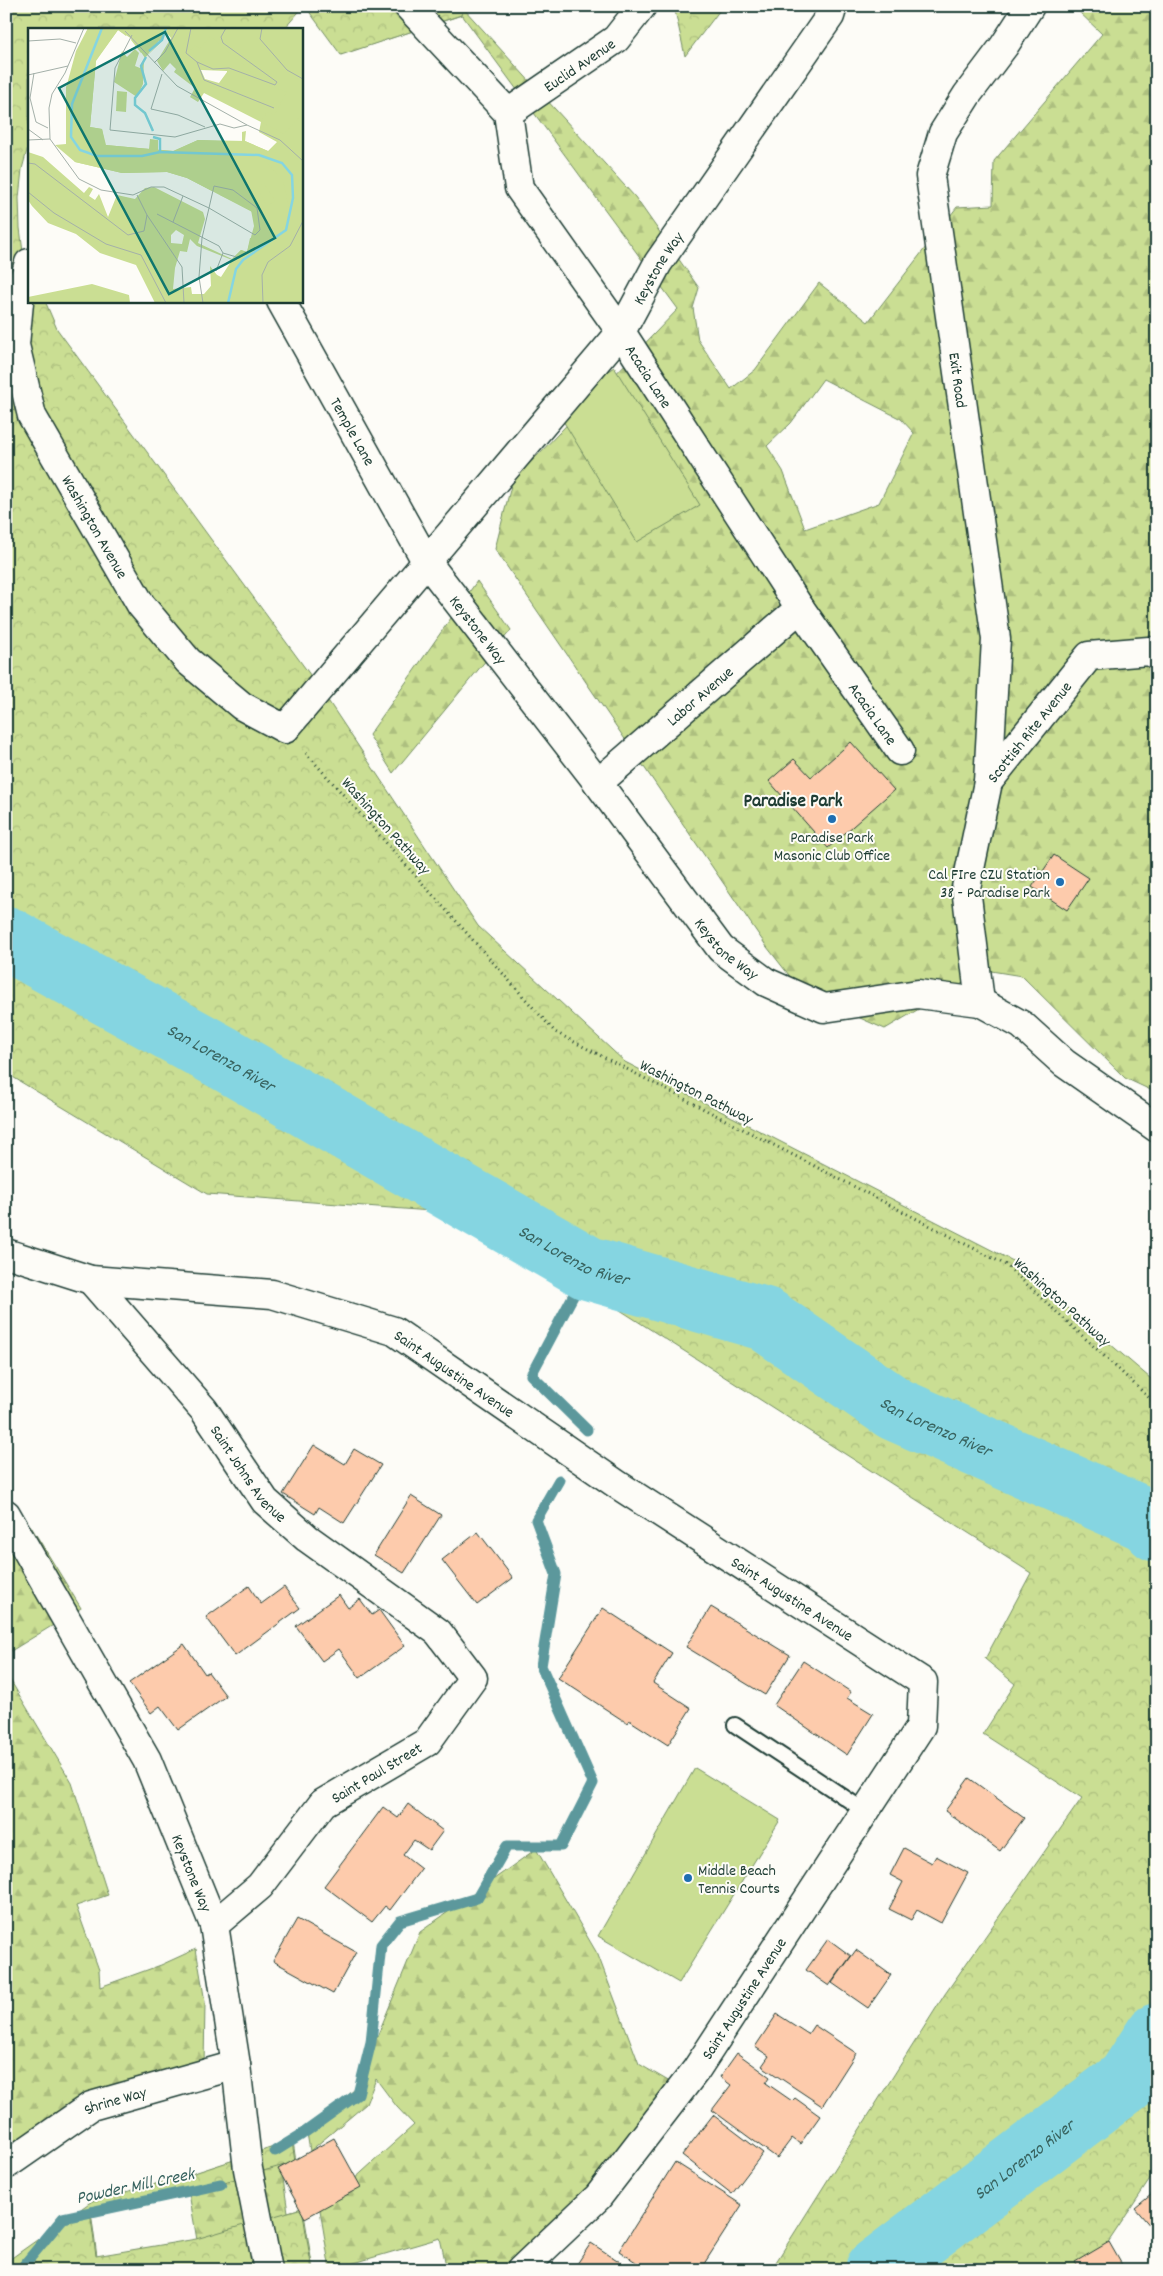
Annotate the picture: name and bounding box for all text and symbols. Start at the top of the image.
inset map [28,28,302,302]
street label: Euclid Avenue [540,34,621,99]
street label: Keystone Way [629,227,691,310]
street label: Acacia Lane [618,341,677,414]
street label: Exit Road [941,351,972,409]
street label: Temple Lane [323,394,380,471]
street label: Washington Avenue [55,472,132,584]
street label: Keystone Way [443,591,511,671]
street label: Labor Avenue [663,662,739,733]
street label: Scottish Rite Avenue [983,677,1078,789]
street label: Acacia Lane [841,679,901,751]
street label: Washington Pathway [335,773,436,881]
district label: Paradise Park [744,789,843,816]
marker: Paradise Park Masonic Club Office [826,813,838,825]
place label: Paradise Park Masonic Club Office [774,827,890,868]
place label: Cal FIre CZU Station 38 - Paradise Park [928,864,1050,905]
marker: Cal FIre CZU Station 38 - Paradise Park [1054,876,1066,888]
street label: Keystone Way [688,914,763,987]
water label: San Lorenzo River [161,1019,281,1101]
street label: Washington Pathway [635,1055,757,1132]
water label: San Lorenzo River [513,1220,633,1295]
street label: Washington Pathway [1007,1253,1116,1353]
street label: Saint Augustine Avenue [389,1325,518,1424]
water label: San Lorenzo River [874,1392,997,1466]
street label: Saint Johns Avenue [203,1421,291,1529]
street label: Saint Augustine Avenue [726,1552,857,1648]
street label: Saint Paul Street [327,1738,427,1810]
street label: Keystone Way [164,1831,217,1916]
place label: Middle Beach Tennis Courts [698,1860,780,1901]
marker: Middle Beach Tennis Courts [682,1872,694,1884]
street label: Saint Augustine Avenue [697,1934,793,2065]
street label: Shrine Way [79,2082,150,2122]
water label: San Lorenzo River [970,2113,1083,2207]
water label: Powder Mill Creek [74,2162,199,2212]

